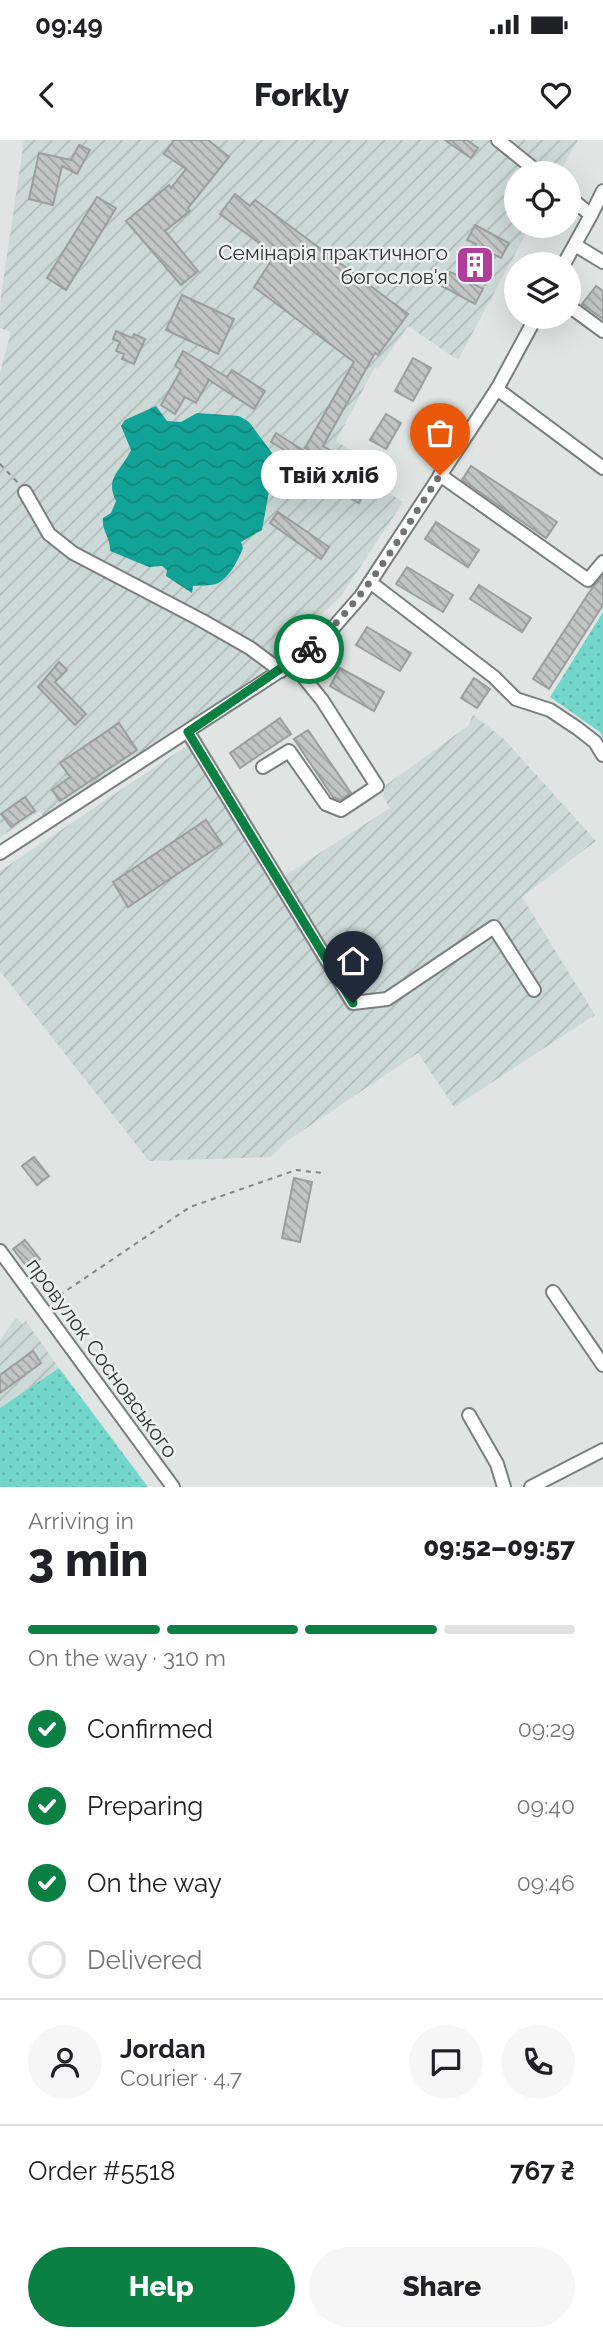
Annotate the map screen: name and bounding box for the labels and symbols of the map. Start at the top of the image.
place label: Семінарія практичного богослов'я [218,240,448,289]
building icon: Семінарія практичного богослов'я [454,244,496,286]
pin [410,403,470,475]
callout: Твій хліб [262,450,398,500]
courier [274,614,344,684]
pin [323,931,383,1003]
street label: провулок Сосновського [22,1253,183,1462]

